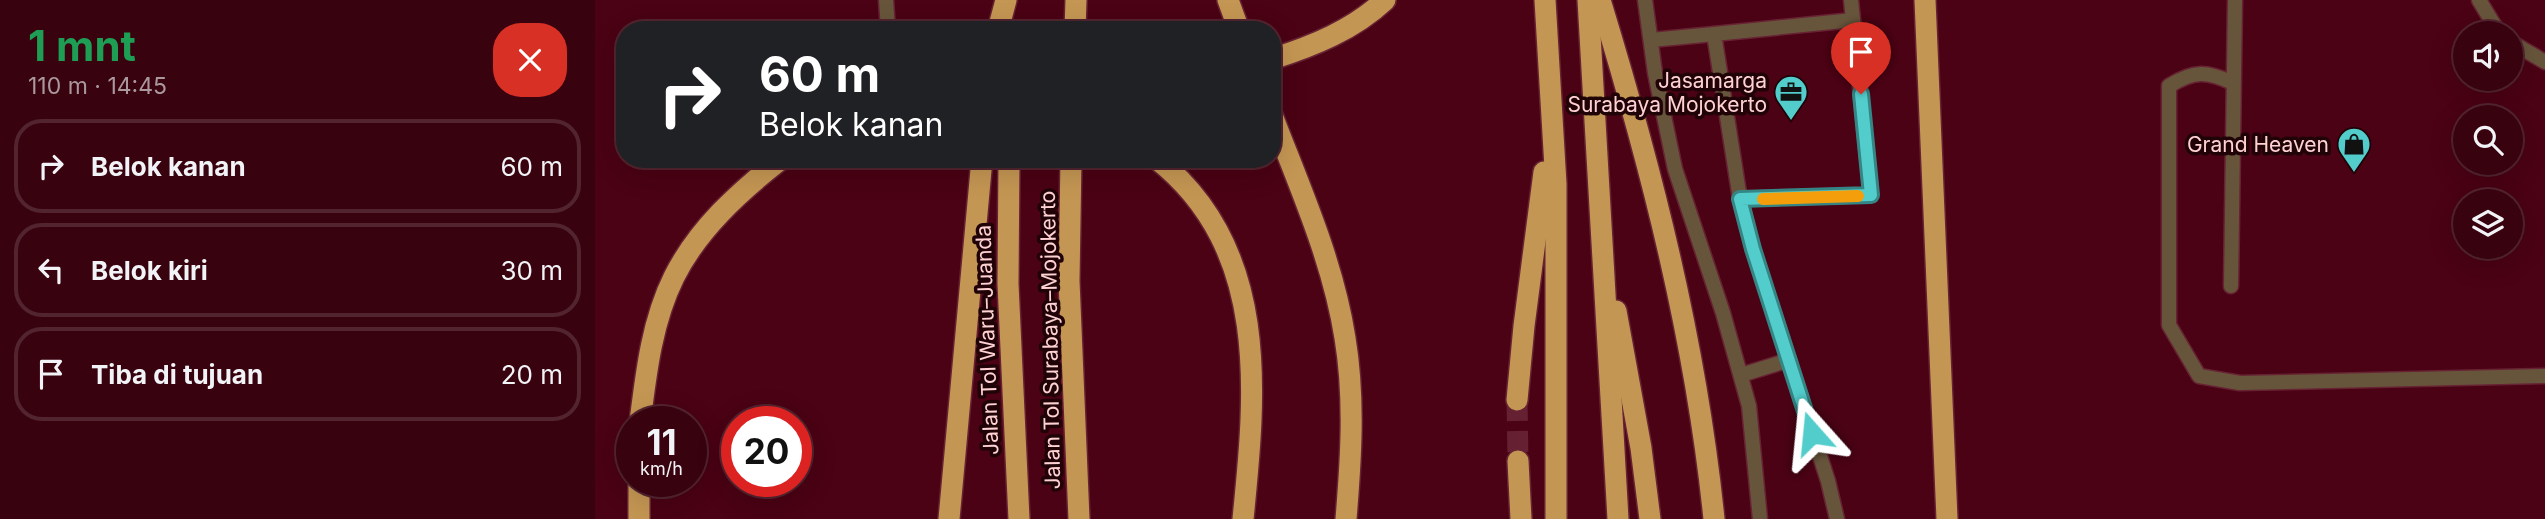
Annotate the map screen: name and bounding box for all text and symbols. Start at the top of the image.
text: 1 mnt [28,20,136,71]
map controls [2453,21,2523,259]
button: sound [2453,21,2523,91]
pin [1831,22,1891,94]
button: close [493,23,567,97]
icon: arrive [1842,33,1880,71]
text: 60 m [759,45,880,104]
icon: right [644,49,735,140]
place label: Jasamarga Surabaya Mojokerto [1567,68,1767,117]
text: 110 m · 14:45 [28,72,167,100]
office icon: Jasamarga Surabaya Mojokerto [1772,73,1810,122]
text: Belok kanan [759,105,943,144]
button: search [2453,105,2523,175]
shop icon: Grand Heaven [2335,125,2373,174]
place label: Grand Heaven [2187,132,2329,157]
icon: right [32,147,70,185]
text: Belok kanan [91,151,246,182]
text: 60 m [500,151,563,182]
button: layers [2453,189,2523,259]
street label: Jalan Tol Surabaya–Mojokerto [1035,190,1065,490]
street label: Jalan Tol Waru–Juanda [970,225,1004,455]
icon: left [32,251,70,289]
text: Belok kiri [91,255,208,286]
text: 30 m [500,255,563,286]
icon: arrive [32,355,70,393]
text: Tiba di tujuan [91,359,263,390]
text: 20 m [501,359,563,390]
position arrow [1775,396,1849,470]
speed limit sign: 20 [721,406,812,497]
text: 11 [646,421,677,463]
text: km/h [640,458,683,479]

